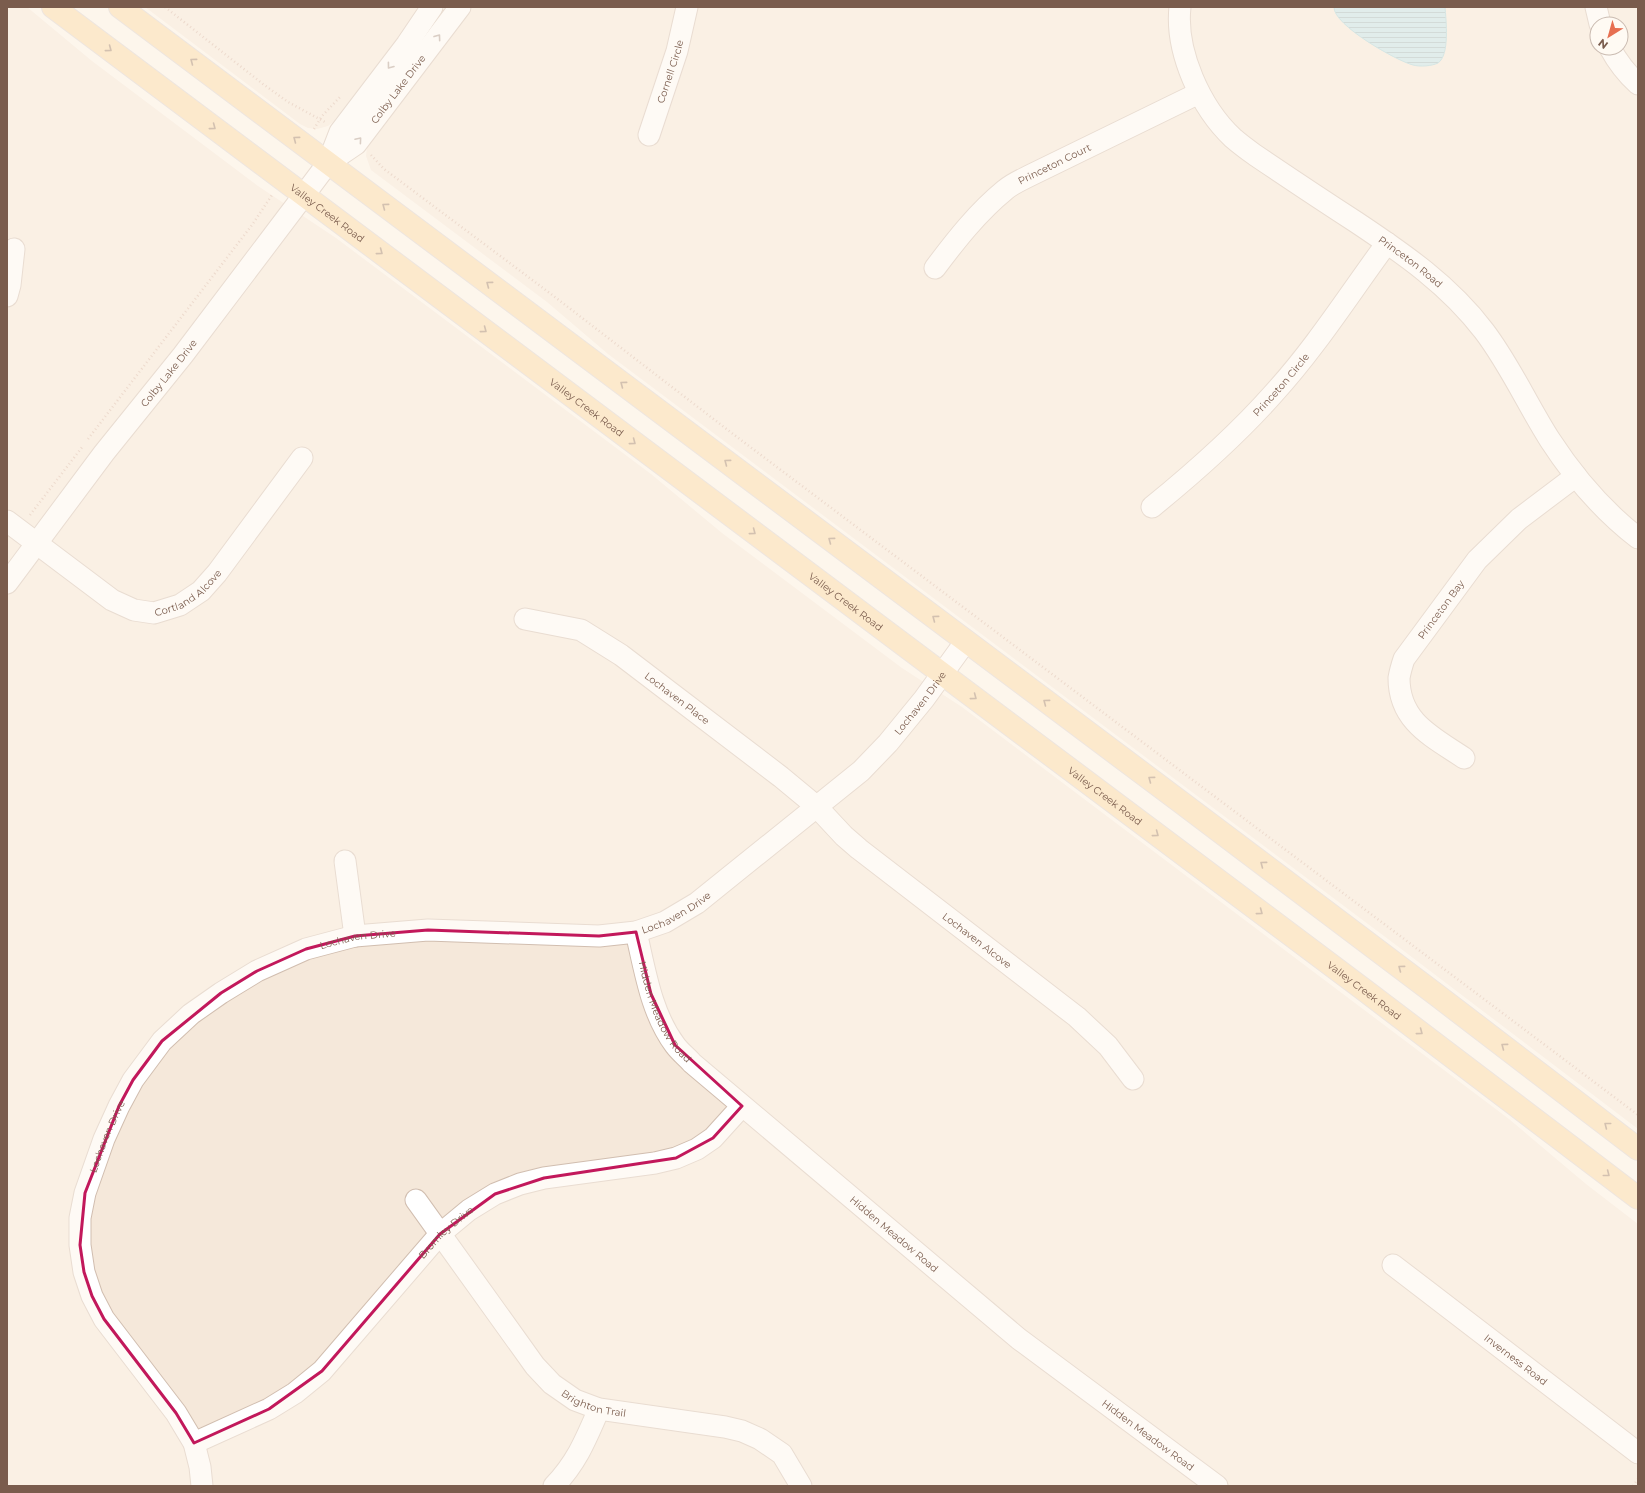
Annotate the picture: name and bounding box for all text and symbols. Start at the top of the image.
north arrow [1589,16,1629,56]
one-way arrow [434,34,441,41]
text: N [1595,36,1611,52]
street label: Cornell Circle [654,38,686,105]
one-way arrow [104,44,111,51]
street label: Colby Lake Drive [368,52,428,126]
one-way arrow [190,59,197,66]
one-way arrow [388,61,395,68]
one-way arrow [208,122,215,129]
one-way arrow [294,137,301,144]
one-way arrow [354,137,361,144]
street label: Princeton Court [1016,140,1093,187]
street label: Valley Creek Road [288,181,367,245]
one-way arrow [383,204,390,211]
street label: Princeton Road [1376,233,1446,290]
one-way arrow [376,248,383,255]
one-way arrow [487,281,494,288]
one-way arrow [480,325,487,332]
street label: Colby Lake Drive [137,336,199,409]
street label: Princeton Circle [1250,350,1312,419]
street label: Valley Creek Road [547,375,626,439]
one-way arrow [621,382,628,389]
one-way arrow [629,437,636,445]
one-way arrow [725,460,732,467]
one-way arrow [749,527,756,535]
one-way arrow [829,538,836,545]
street label: Cortland Alcove [153,567,224,619]
street label: Valley Creek Road [806,569,886,633]
street label: Princeton Bay [1415,577,1467,641]
one-way arrow [933,616,940,623]
street label: Lochaven Drive [891,668,949,737]
street label: Lochaven Place [642,669,712,727]
one-way arrow [969,692,976,699]
one-way arrow [1044,699,1051,706]
street label: Valley Creek Road [1065,764,1145,828]
one-way arrow [1148,777,1155,784]
one-way arrow [1152,829,1159,836]
one-way arrow [1261,862,1268,869]
street label: Lochaven Drive [640,888,713,936]
one-way arrow [1256,907,1263,914]
street label: Lochaven Alcove [940,909,1014,971]
street label: Lochaven Drive [318,926,396,952]
street label: Valley Creek Road [1325,958,1404,1022]
street label: Hidden Meadow Road [636,960,694,1065]
one-way arrow [1398,965,1405,972]
one-way arrow [1416,1027,1423,1034]
one-way arrow [1501,1043,1508,1051]
street label: Lochaven Drive [86,1098,127,1174]
one-way arrow [1605,1123,1612,1130]
one-way arrow [1603,1170,1610,1177]
street label: Hidden Meadow Road [847,1193,941,1275]
street label: Bromley Drive [415,1203,475,1261]
street label: Inverness Road [1482,1331,1550,1388]
street label: Brighton Trail [559,1386,627,1419]
street label: Hidden Meadow Road [1099,1396,1197,1473]

